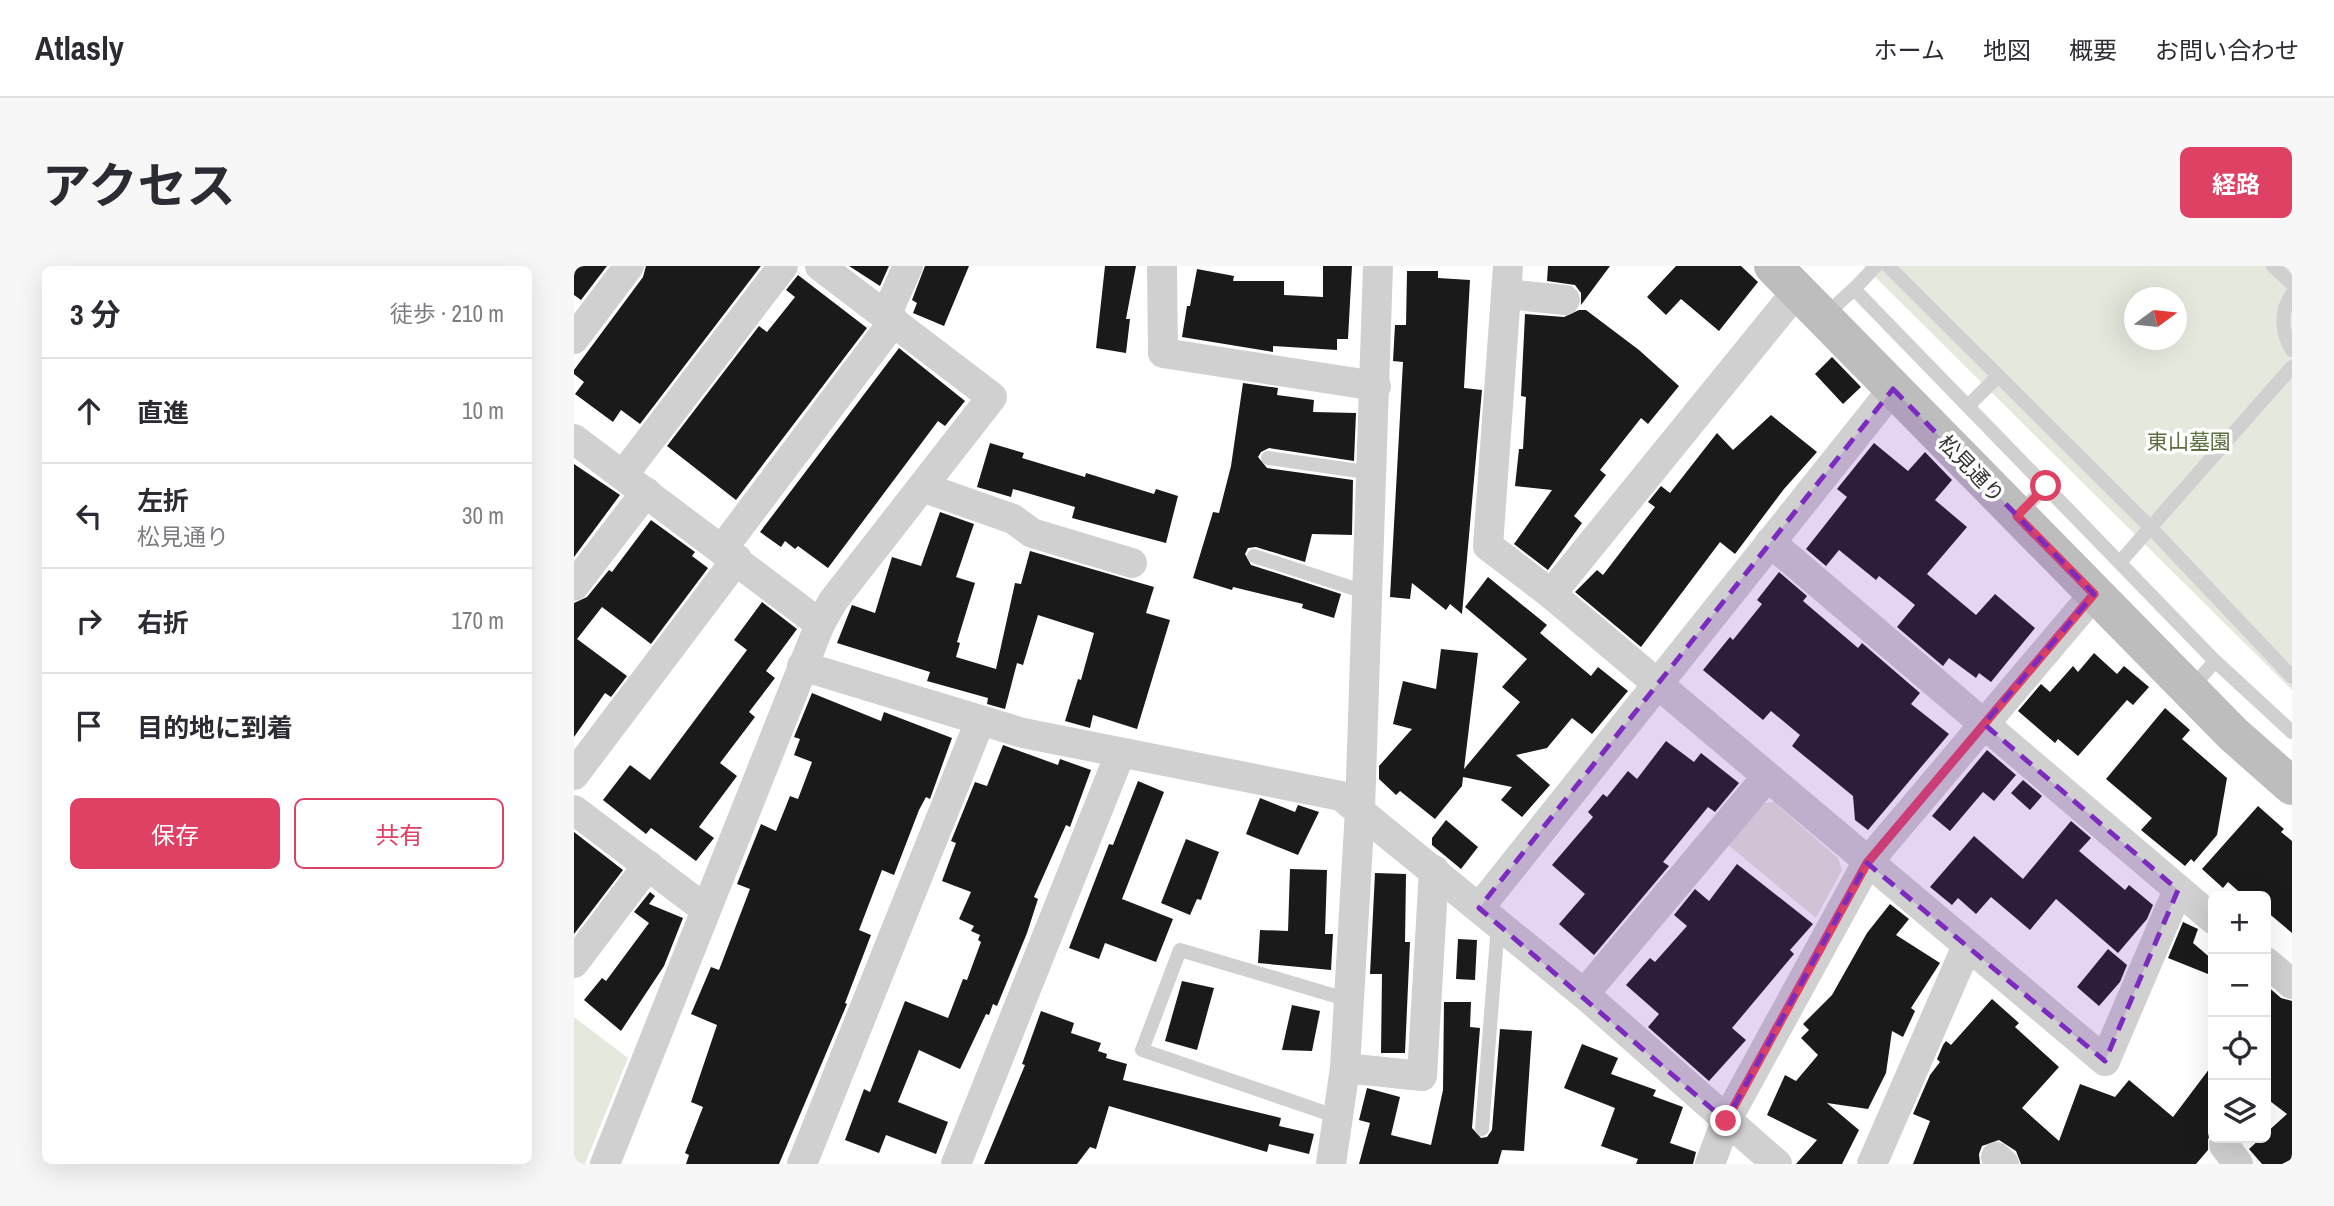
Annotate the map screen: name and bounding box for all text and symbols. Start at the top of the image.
text: Atlasly [35,26,124,70]
text: ホーム [1874,34,1945,66]
text: 地図 [1983,34,2031,66]
text: 概要 [2069,34,2117,66]
text: お問い合わせ [2155,34,2299,66]
button: 経路 [2180,147,2292,218]
text: アクセス [42,152,236,218]
north arrow [2124,287,2187,350]
text: 3 分 [70,294,121,334]
text: 徒歩 · 210 m [390,298,504,329]
icon: ahead [70,392,108,430]
text: 直進 [137,395,189,430]
text: 10 m [462,395,504,426]
park label: 東山墓園 [2147,427,2231,456]
street label: 松見通り [1932,428,2011,509]
route start [2030,470,2061,501]
text: 左折 [137,483,189,518]
icon: left [70,497,108,535]
text: 30 m [462,500,504,531]
text: 松見通り [137,521,229,552]
icon: right [70,602,108,640]
text: 右折 [137,605,189,640]
text: 170 m [452,605,504,636]
icon: arrive [70,707,108,745]
text: 目的地に到着 [137,710,293,745]
button: 保存 [70,798,280,869]
button: 共有 [294,798,504,869]
map controls [2208,891,2271,1143]
button: + [2208,891,2271,954]
button: − [2208,954,2271,1017]
button: locate [2208,1017,2271,1080]
button: layers [2208,1080,2271,1143]
route end [1710,1105,1741,1136]

